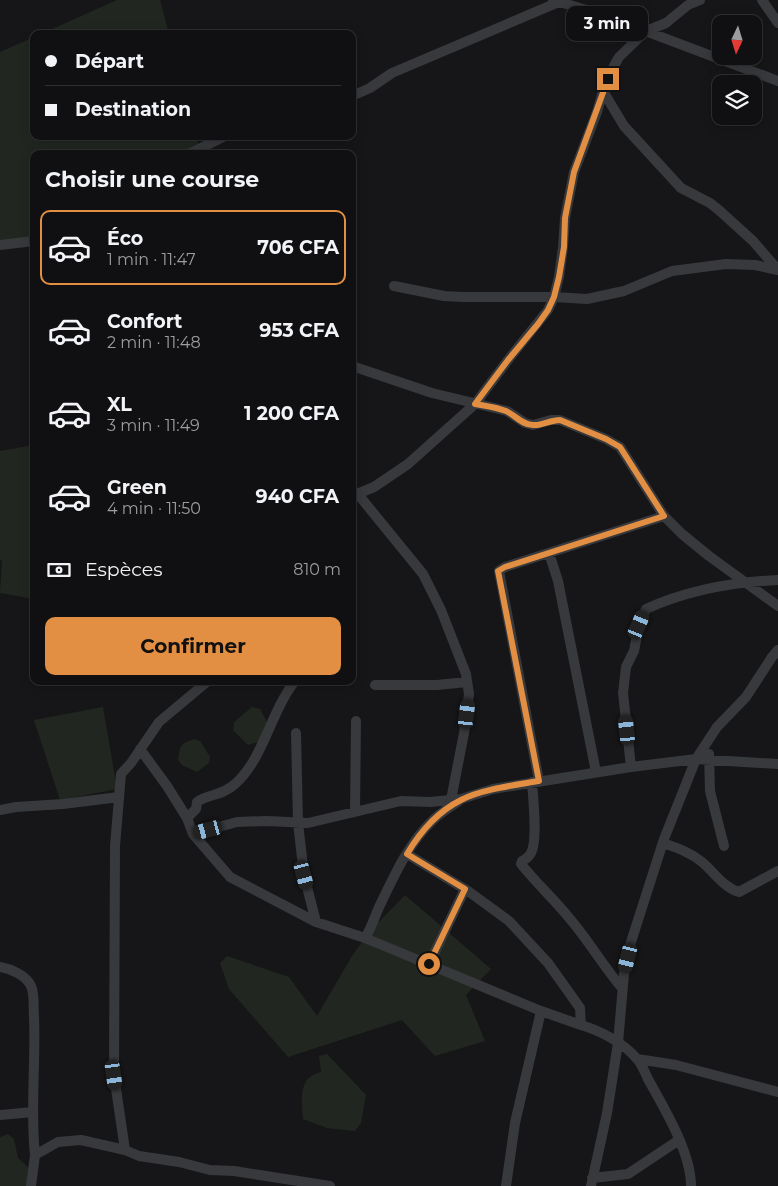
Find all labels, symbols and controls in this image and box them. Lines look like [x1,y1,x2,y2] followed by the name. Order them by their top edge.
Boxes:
[567,7,649,42] callout: 3 min
[584,14,630,33] text: 3 min
[712,15,762,65] north arrow
[712,15,762,125] map controls
[75,50,144,73] text: Départ
[597,68,619,90] route end
[712,75,762,125] button: layers
[75,98,191,121] text: Destination
[45,166,259,193] text: Choisir une course
[47,225,92,270] icon: car
[107,227,143,250] text: Éco
[257,236,339,259] text: 706 CFA
[107,250,196,269] text: 1 min · 11:47
[47,308,92,353] icon: car
[107,310,182,333] text: Confort
[259,319,339,342] text: 953 CFA
[107,333,201,352] text: 2 min · 11:48
[47,391,92,436] icon: car
[107,393,132,416] text: XL
[244,402,339,425] text: 1 200 CFA
[107,416,200,435] text: 3 min · 11:49
[47,474,92,519] icon: car
[107,476,167,499] text: Green
[256,485,339,508] text: 940 CFA
[107,499,201,518] text: 4 min · 11:50
[45,556,73,584] icon: cash
[85,558,162,581] text: Espèces
[293,560,341,579] text: 810 m
[626,608,651,642] car
[45,617,341,675] button: Confirmer
[457,698,476,730] car
[617,714,636,746] car
[191,819,224,841] car
[292,859,315,891] car
[617,942,638,974] car
[418,953,440,975] route start
[104,1059,123,1091] car

